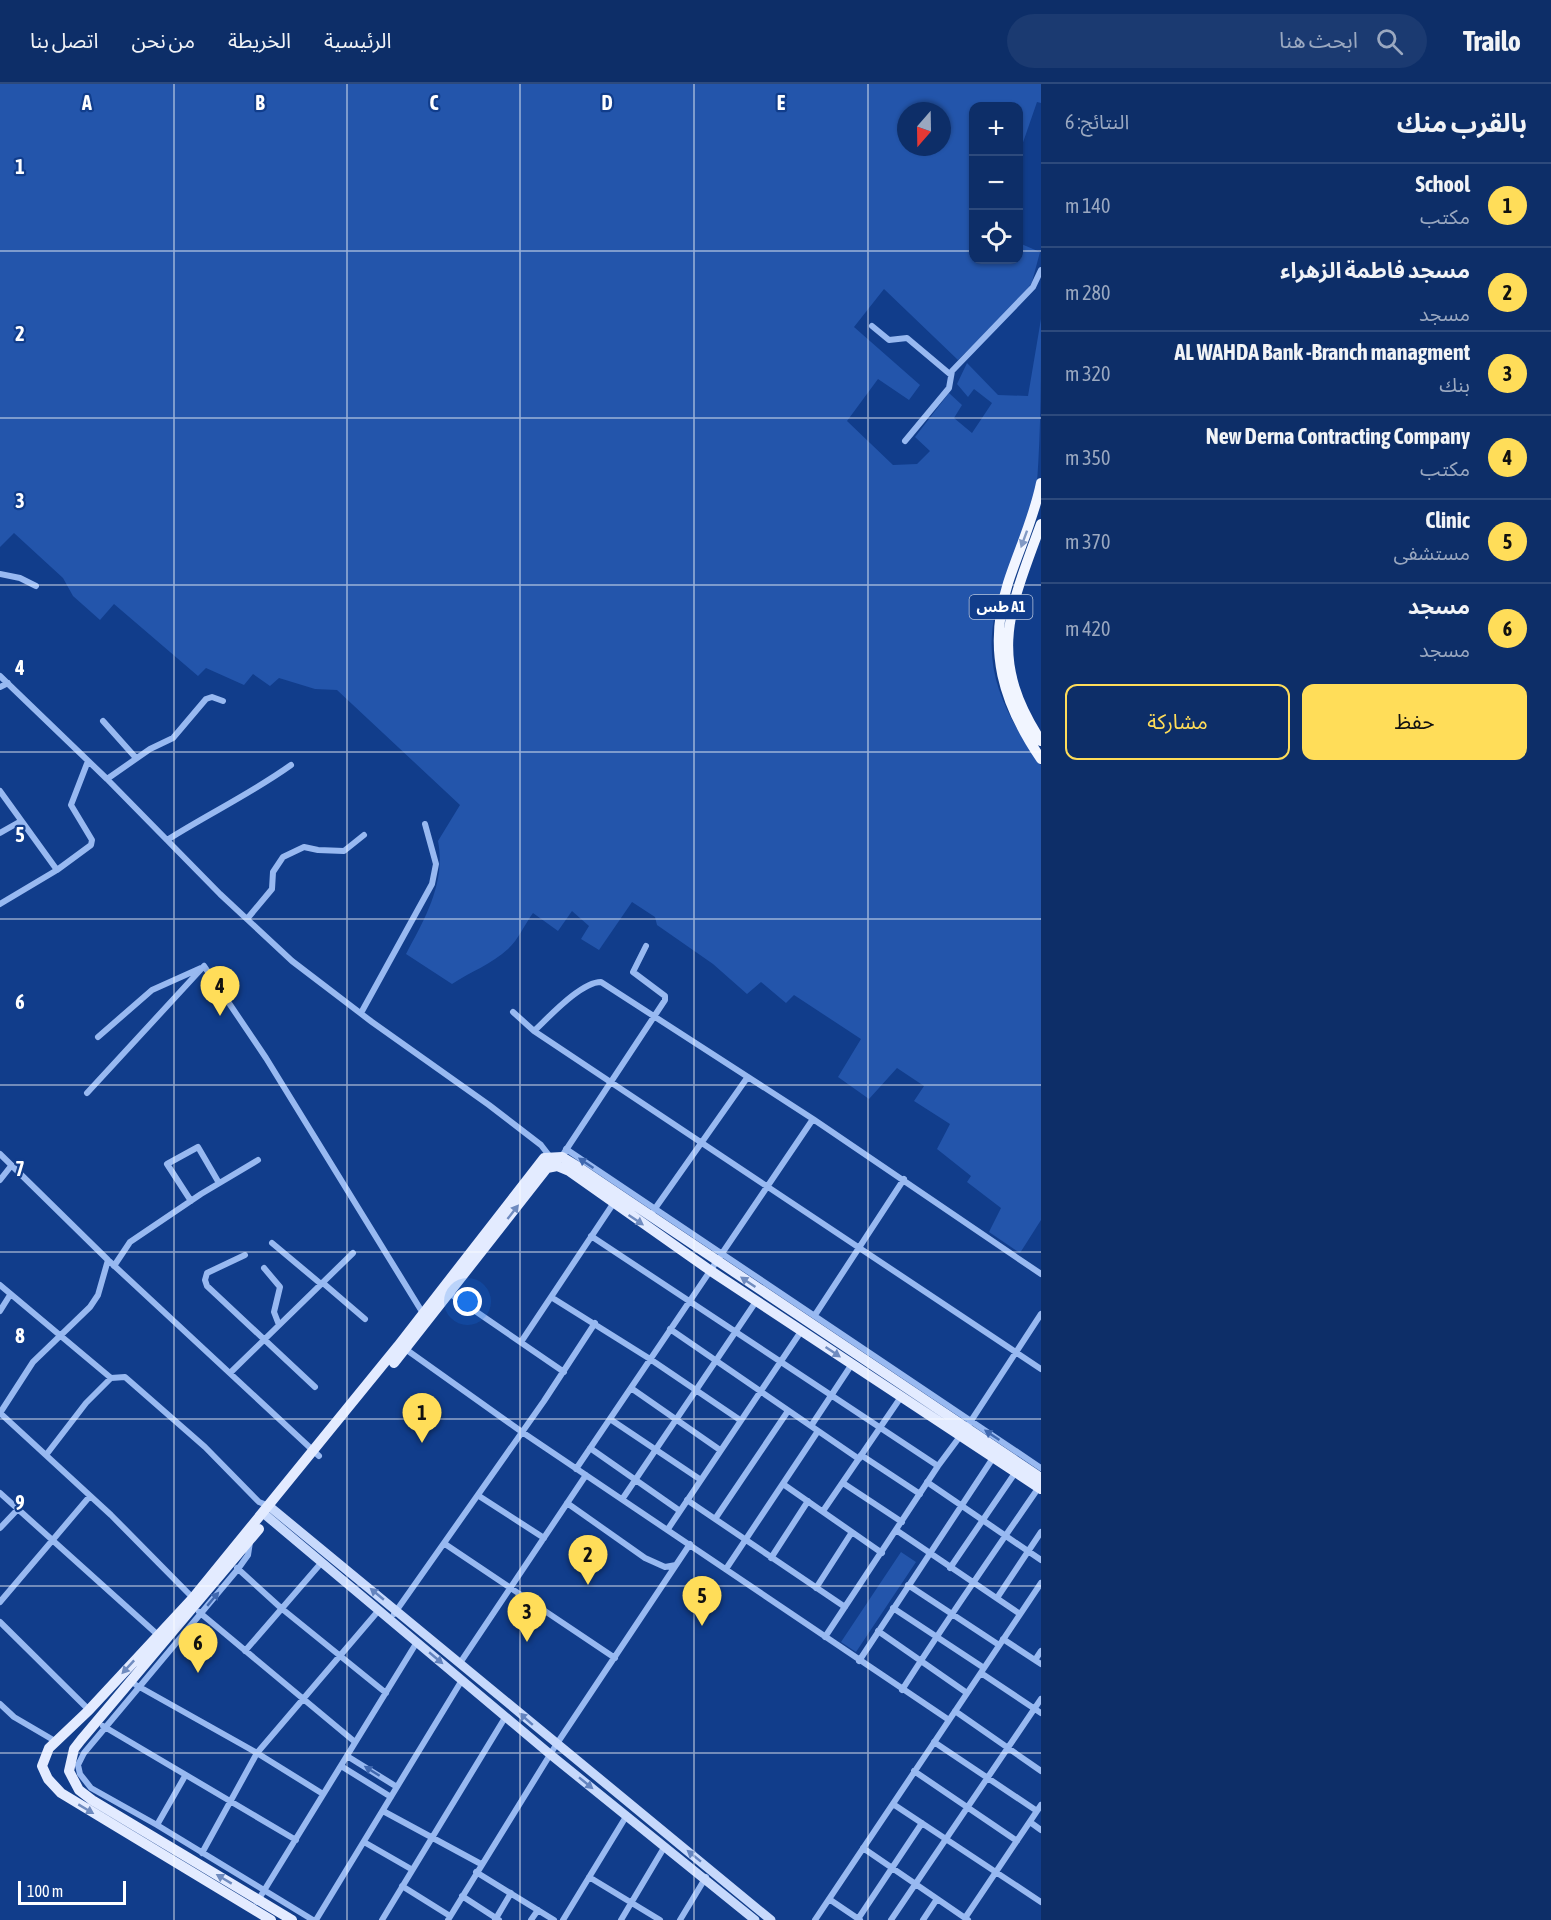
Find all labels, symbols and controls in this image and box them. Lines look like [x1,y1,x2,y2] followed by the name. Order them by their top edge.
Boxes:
[1007,14,1427,68] search box
[1373,25,1406,58] icon: search
[1463,25,1521,57] text: Trailo
[1279,27,1358,53] text: ابحث هنا
[30,28,98,52] text: اتصل بنا
[131,28,195,52] text: من نحن
[228,28,291,52] text: الخريطة
[324,28,391,52] text: الرئيسية
[81,91,92,114] text: A
[255,91,265,114] text: B
[430,91,439,114] text: C
[601,91,613,114] text: D
[777,91,786,114] text: E
[897,102,951,156] north arrow
[969,102,1023,264] map controls
[969,102,1023,156] button: +
[1397,108,1527,138] text: بالقرب منك
[1065,110,1129,133] text: النتائج: 6
[15,155,25,178] text: 1
[969,156,1023,210] button: −
[1415,171,1470,197] text: School
[1065,194,1110,217] text: 140 m
[1503,194,1512,217] text: 1
[1420,205,1470,228] text: مكتب
[969,210,1023,264] button: locate
[1280,257,1470,283] text: مسجد فاطمة الزهراء
[1065,281,1110,304] text: 280 m
[1503,281,1512,304] text: 2
[1419,302,1470,325] text: مسجد
[15,322,25,345] text: 2
[1175,339,1470,365] text: AL WAHDA Bank -Branch managment
[1065,362,1110,385] text: 320 m
[1503,362,1512,385] text: 3
[1439,373,1470,396] text: بنك
[1206,423,1470,449] text: New Derna Contracting Company
[1065,446,1110,469] text: 350 m
[1503,446,1512,469] text: 4
[1420,457,1470,480] text: مكتب
[15,489,25,512] text: 3
[1425,507,1470,533] text: Clinic
[1019,530,1028,548] one-way arrow
[1065,530,1110,553] text: 370 m
[1503,530,1512,553] text: 5
[1393,541,1470,564] text: مستشفى
[1408,593,1470,619] text: مسجد
[970,595,1032,619] road number: طس A1
[1065,617,1110,640] text: 420 m
[1503,617,1512,640] text: 6
[1419,638,1470,661] text: مسجد
[14,656,25,679] text: 4
[1065,684,1290,760] button: مشاركة
[1302,684,1527,760] button: حفظ
[15,823,25,846] text: 5
[200,966,240,1016] pin: 4
[15,990,25,1013] text: 6
[15,1157,25,1180] text: 7
[579,1157,595,1169] one-way arrow
[507,1204,519,1219] one-way arrow
[628,1214,644,1226] one-way arrow
[740,1277,756,1288] one-way arrow
[453,1287,482,1316] your location
[15,1324,25,1347] text: 8
[825,1346,842,1357] one-way arrow
[402,1394,442,1443] pin: 1
[985,1429,1001,1441] one-way arrow
[15,1491,25,1514] text: 9
[568,1536,608,1585] pin: 2
[682,1576,722,1626] pin: 5
[369,1587,385,1600] one-way arrow
[206,1592,219,1607] one-way arrow
[508,1592,546,1642] pin: 3
[178,1624,218,1673] pin: 6
[428,1652,444,1665] one-way arrow
[121,1660,135,1675] one-way arrow
[519,1713,534,1726] one-way arrow
[364,1766,380,1777] one-way arrow
[579,1776,594,1789] one-way arrow
[78,1803,94,1814] one-way arrow
[686,1850,701,1862] one-way arrow
[215,1874,232,1884] one-way arrow
[18,1878,126,1906] scale bar
[27,1882,63,1900] text: 100 m

